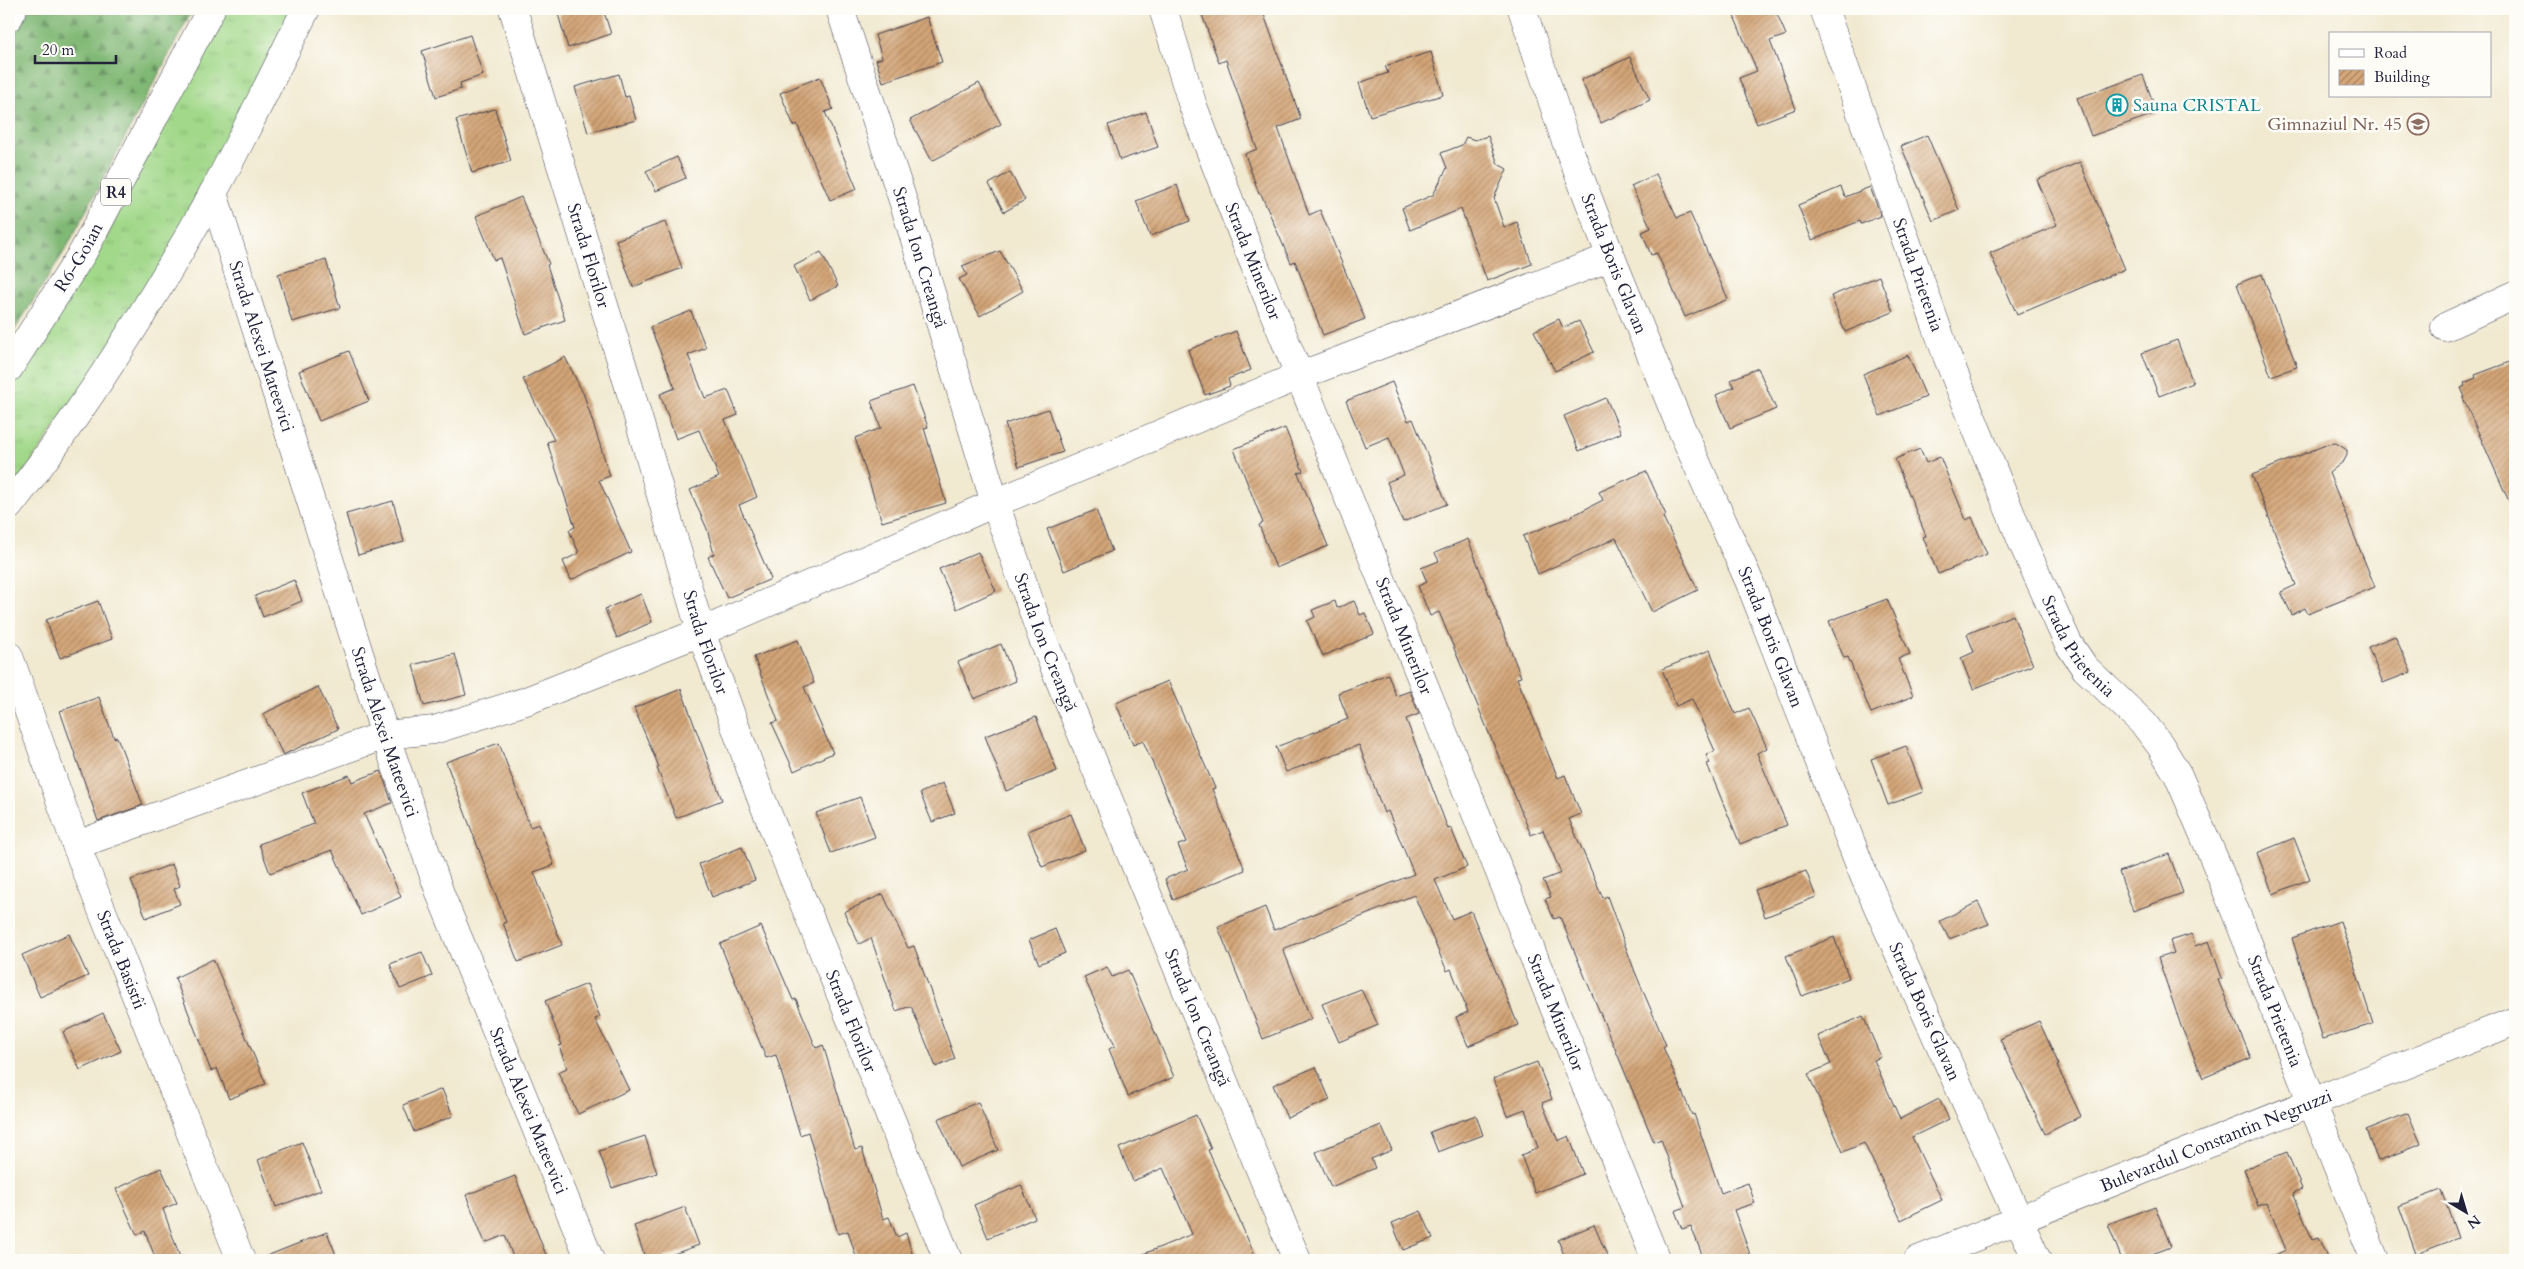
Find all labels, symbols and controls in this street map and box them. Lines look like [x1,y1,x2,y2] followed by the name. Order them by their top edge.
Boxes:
[35,32,116,64] scale bar
[2329,32,2492,98] legend
[42,40,74,60] text: 20 m
[2374,43,2407,63] text: Road
[2374,67,2430,87] text: Building
[2105,93,2129,117] building icon: Sauna CRISTAL
[2133,93,2261,118] place label: Sauna CRISTAL
[2267,112,2402,137] place label: Gimnaziul Nr. 45
[2406,112,2430,136] school or university icon: Gimnaziul Nr. 45
[101,178,131,206] road number: R4
[886,184,953,332] street label: Strada Ion Creangă
[1574,190,1653,339] street label: Strada Boris Glavan
[1218,199,1288,324] street label: Strada Minerilor
[560,200,616,312] street label: Strada Florilor
[1886,215,1949,335] street label: Strada Prietenia
[49,218,110,297] street label: R6-Goian
[222,258,300,435] street label: Strada Alexei Mateevici
[1731,563,1810,712] street label: Strada Boris Glavan
[1008,570,1083,716] street label: Strada Ion Creangă
[1369,574,1439,699] street label: Strada Minerilor
[676,587,735,698] street label: Strada Florilor
[2035,592,2121,703] street label: Strada Prietenia
[345,644,425,821] street label: Strada Alexei Mateevici
[90,907,152,1013] street label: Strada Basistîi
[1882,938,1967,1086] street label: Strada Boris Glavan
[1158,945,1237,1091] street label: Strada Ion Creangă
[1521,950,1591,1075] street label: Strada Minerilor
[2241,952,2309,1071] street label: Strada Prietenia
[819,966,883,1077] street label: Strada Florilor
[483,1024,574,1198] street label: Strada Alexei Mateevici
[2096,1083,2336,1199] street label: Bulevardul Constantin Negruzzi
[2442,1186,2492,1236] north arrow
[2463,1211,2484,1233] text: N

